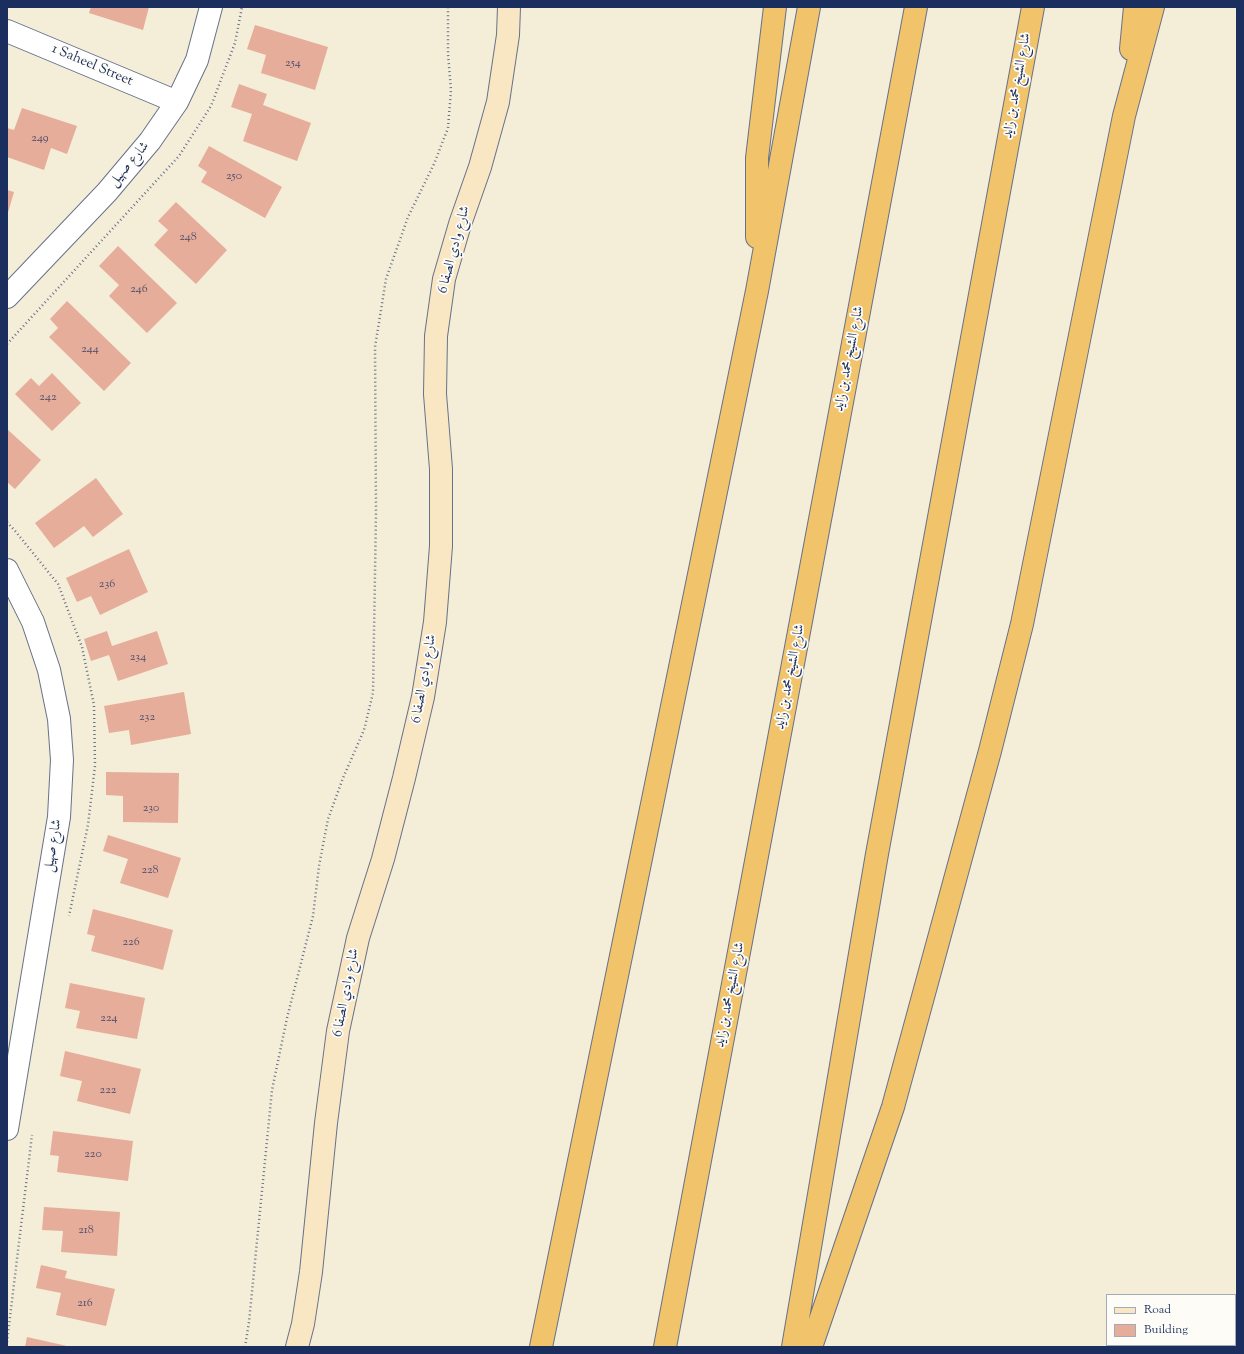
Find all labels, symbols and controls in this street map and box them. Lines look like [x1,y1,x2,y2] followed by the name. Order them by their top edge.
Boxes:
[1000,32,1036,140] street label: شارع الشيخ محمد بن زايد
[49,41,135,91] street label: 1 Saheel Street
[285,57,301,71] house number: 254
[31,132,49,146] house number: 249
[106,139,154,191] street label: شارع صهيل
[226,170,242,184] house number: 250
[435,204,475,296] street label: شارع وادي الصفا 6
[179,231,197,245] house number: 248
[130,283,148,297] house number: 246
[832,305,868,413] street label: شارع الشيخ محمد بن زايد
[81,343,99,357] house number: 244
[39,391,57,405] house number: 242
[99,578,115,592] house number: 236
[773,623,809,731] street label: شارع الشيخ محمد بن زايد
[409,633,441,725] street label: شارع وادي الصفا 6
[130,651,146,665] house number: 234
[139,711,155,725] house number: 232
[143,802,159,816] house number: 230
[42,818,66,874] street label: شارع صهيل
[141,864,159,878] house number: 228
[122,936,140,950] house number: 226
[713,941,749,1049] street label: شارع الشيخ محمد بن زايد
[330,947,364,1039] street label: شارع وادي الصفا 6
[100,1012,118,1026] house number: 224
[100,1084,116,1098] house number: 222
[84,1148,102,1162] house number: 220
[78,1224,94,1238] house number: 218
[1106,1294,1236,1346] legend
[77,1297,93,1311] house number: 216
[1144,1301,1171,1319] text: Road
[1144,1321,1188,1339] text: Building

